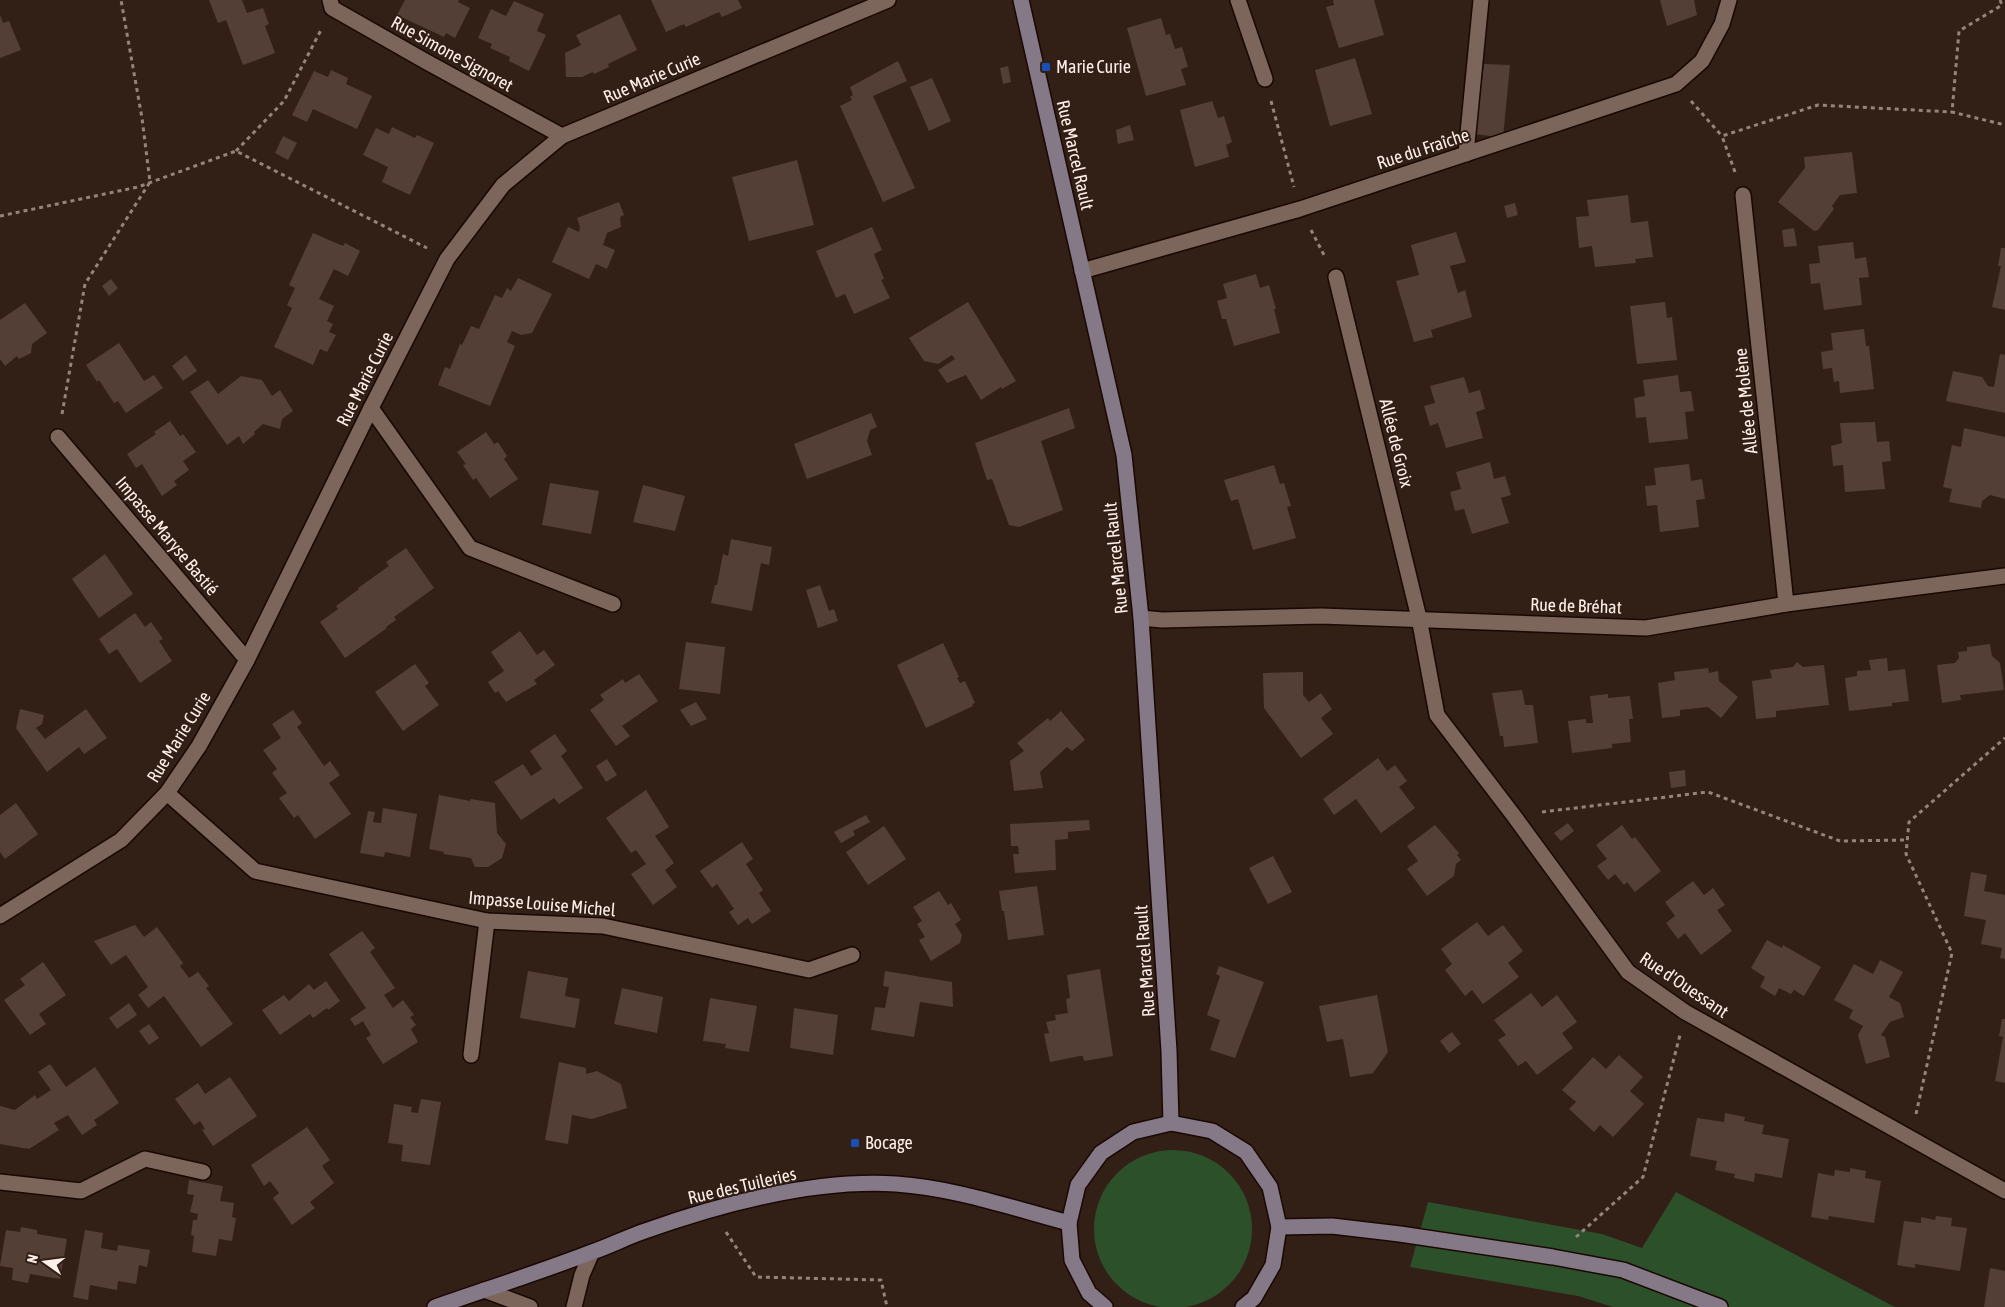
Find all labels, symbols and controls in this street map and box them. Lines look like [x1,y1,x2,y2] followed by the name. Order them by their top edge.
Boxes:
[388,11,517,96] street label: Rue Simone Signoret
[600,48,703,107] street label: Rue Marie Curie
[1056,56,1131,77] place label: Marie Curie
[1040,61,1052,73] marker: Marie Curie
[1053,98,1098,212] street label: Rue Marcel Rault
[1374,124,1472,173] street label: Rue du Fraîche
[332,328,397,430] street label: Rue Marie Curie
[1730,347,1761,455] street label: Allée de Molène
[1375,396,1418,489] street label: Allée de Groix
[112,472,223,599] street label: Impasse Maryse Bastié
[1099,501,1132,615] street label: Rue Marcel Rault
[1530,593,1622,618] street label: Rue de Bréhat
[142,687,215,786] street label: Rue Marie Curie
[468,887,617,920] street label: Impasse Louise Michel
[1130,904,1159,1018] street label: Rue Marcel Rault
[1636,947,1733,1022] street label: Rue d'Ouessant
[865,1132,913,1153] place label: Bocage
[849,1137,861,1149] marker: Bocage
[686,1163,798,1208] street label: Rue des Tuileries
[20,1237,70,1287] north arrow
[24,1253,41,1265] text: N

